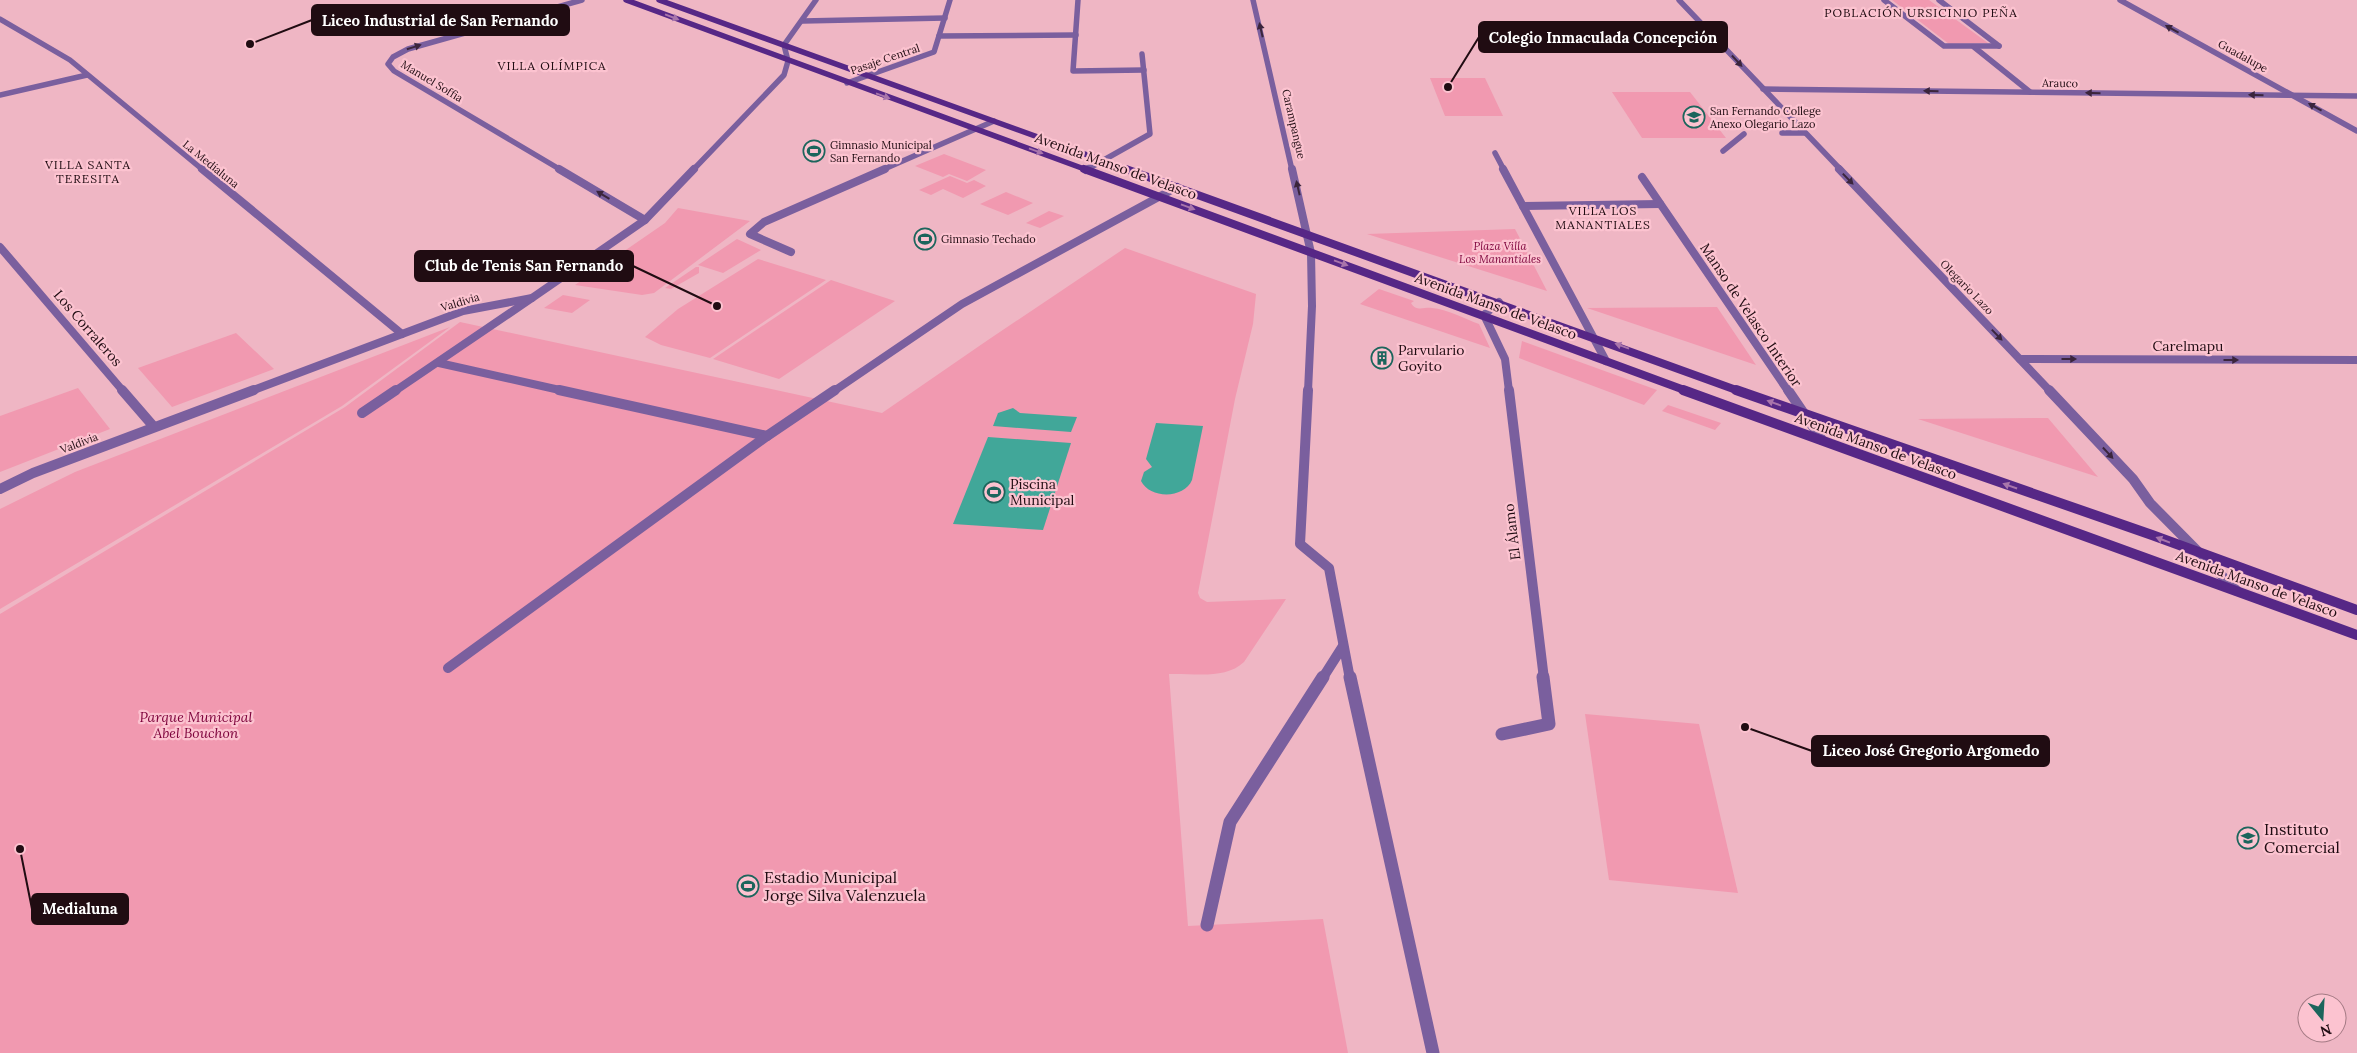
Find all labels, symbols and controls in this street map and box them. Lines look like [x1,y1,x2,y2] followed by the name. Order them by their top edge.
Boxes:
[312,5,569,35] callout: Liceo Industrial de San Fernando
[1824,5,2018,20] district label: POBLACIÓN URSICINIO PEÑA
[322,11,559,30] text: Liceo Industrial de San Fernando
[665,13,680,21] one-way arrow
[1479,22,1727,52] callout: Colegio Inmaculada Concepción
[1257,23,1265,38] one-way arrow
[2165,25,2179,33] one-way arrow
[1489,28,1718,47] text: Colegio Inmaculada Concepción
[2216,37,2270,75] street label: Guadalupe
[848,41,922,77] street label: Pasaje Central
[407,43,422,51] one-way arrow
[1731,55,1743,67] one-way arrow
[398,57,466,105] street label: Manuel Soffia
[497,58,606,73] district label: VILLA OLÍMPICA
[2041,76,2078,90] street label: Arauco
[1923,87,1939,95] one-way arrow
[1279,88,1309,160] street label: Carampangue
[2085,89,2101,97] one-way arrow
[2248,91,2264,99] one-way arrow
[876,92,891,100] one-way arrow
[2307,103,2322,111] one-way arrow
[1709,104,1821,131] place label: San Fernando College Anexo Olegario Lazo
[1682,105,1706,129] school or university icon: San Fernando College Anexo Olegario Lazo
[1032,128,1199,204] street label: Avenida Manso de Velasco
[180,137,242,191] street label: La Medialuna
[830,138,932,165] place label: Gimnasio Municipal San Fernando
[802,139,826,163] sports icon: Gimnasio Municipal San Fernando
[1029,148,1043,156] one-way arrow
[44,157,131,186] district label: VILLA SANTA TERESITA
[1842,173,1854,185] one-way arrow
[1294,181,1302,196] one-way arrow
[597,190,610,199] one-way arrow
[1555,203,1651,232] district label: VILLA LOS MANANTIALES
[1181,204,1196,211] one-way arrow
[913,227,937,251] sports icon: Gimnasio Techado
[941,232,1036,246] place label: Gimnasio Techado
[1459,239,1541,266] park label: Plaza Villa Los Manantiales
[1696,240,1806,390] street label: Manso de Velasco Interior
[415,251,633,281] callout: Club de Tenis San Fernando
[425,256,624,275] text: Club de Tenis San Fernando
[1937,257,1997,317] street label: Olegario Lazo
[1334,259,1349,267] one-way arrow
[1412,268,1579,344] street label: Avenida Manso de Velasco
[50,286,126,370] street label: Los Corraleros
[438,289,481,315] street label: Valdivia
[1991,328,2003,340] one-way arrow
[2153,337,2223,355] street label: Carelmapu
[1398,341,1464,375] place label: Parvulario Goyito
[1614,342,1629,349] one-way arrow
[1370,346,1394,370] building icon: Parvulario Goyito
[2061,355,2077,363] one-way arrow
[2223,356,2239,364] one-way arrow
[1766,399,1781,407] one-way arrow
[1792,408,1959,484] street label: Avenida Manso de Velasco
[57,429,100,457] street label: Valdivia
[2102,446,2114,458] one-way arrow
[1010,475,1075,509] place label: Piscina Municipal
[982,480,1006,504] sports icon: Piscina Municipal
[2002,481,2017,489] one-way arrow
[1500,503,1524,561] street label: El Álamo
[2156,535,2170,543] one-way arrow
[2173,546,2340,622] street label: Avenida Manso de Velasco
[139,708,253,742] park label: Parque Municipal Abel Bouchon
[1812,736,2049,766] callout: Liceo José Gregorio Argomedo
[1822,741,2040,760] text: Liceo José Gregorio Argomedo
[2264,819,2340,857] place label: Instituto Comercial
[2236,826,2260,850] school or university icon: Instituto Comercial
[763,867,926,905] place label: Estadio Municipal Jorge Silva Valenzuela
[736,874,760,898] sports icon: Estadio Municipal Jorge Silva Valenzuela
[32,894,128,924] callout: Medialuna
[42,899,118,918] text: Medialuna
[2297,993,2347,1043] north arrow
[2318,1020,2334,1041] text: N

